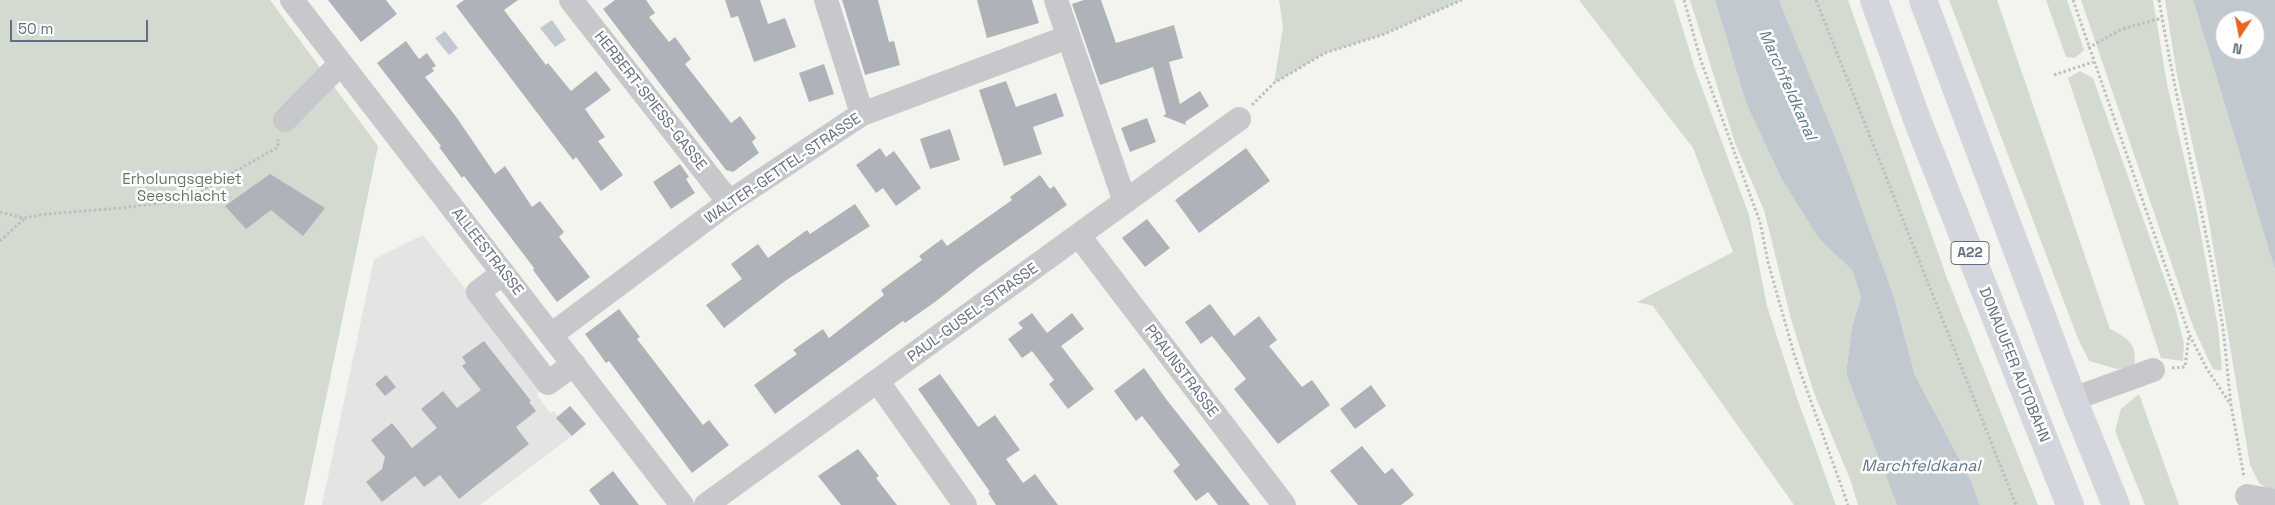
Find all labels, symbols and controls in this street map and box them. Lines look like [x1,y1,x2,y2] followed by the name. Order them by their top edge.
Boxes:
[12,10,150,42] scale bar
[2215,10,2265,60] north arrow
[18,19,53,38] text: 50 m
[1754,27,1820,143] water label: Marchfeldkanal
[590,28,710,174] street label: HERBERT-SPIESS-GASSE
[2231,39,2244,58] text: N
[701,110,865,228] street label: WALTER-GETTEL-STRASSE
[122,171,242,206] park label: Erholungsgebiet Seeschlacht
[447,205,527,299] street label: ALLEESTRASSE
[1951,242,1989,264] road number: A22
[904,260,1042,366] street label: PAUL-GUSEL-STRASSE
[1975,285,2053,445] street label: DONAUUFER AUTOBAHN
[1140,321,1222,421] street label: PRAUNSTRASSE
[1862,457,1980,477] water label: Marchfeldkanal

